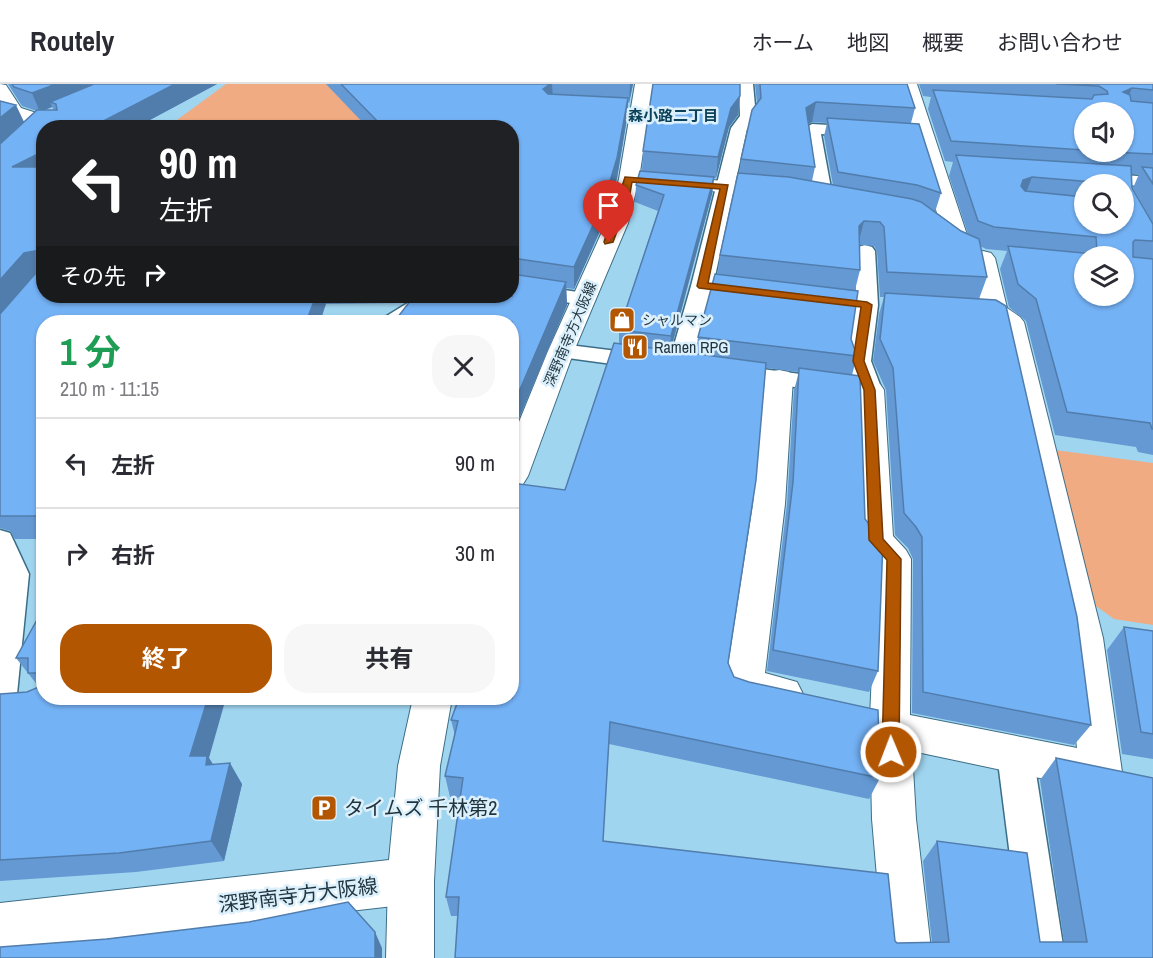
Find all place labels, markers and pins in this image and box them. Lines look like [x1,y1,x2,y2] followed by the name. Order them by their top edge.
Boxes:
[583,180,634,242] pin
[607,305,637,335] shop icon: シャルマン
[642,311,712,329] place label: シャルマン
[620,332,650,362] restaurant icon: Ramen RPG
[654,336,728,358] place label: Ramen RPG
[309,793,339,823] parking icon: タイムズ 千林第2
[344,794,497,821] place label: タイムズ 千林第2

